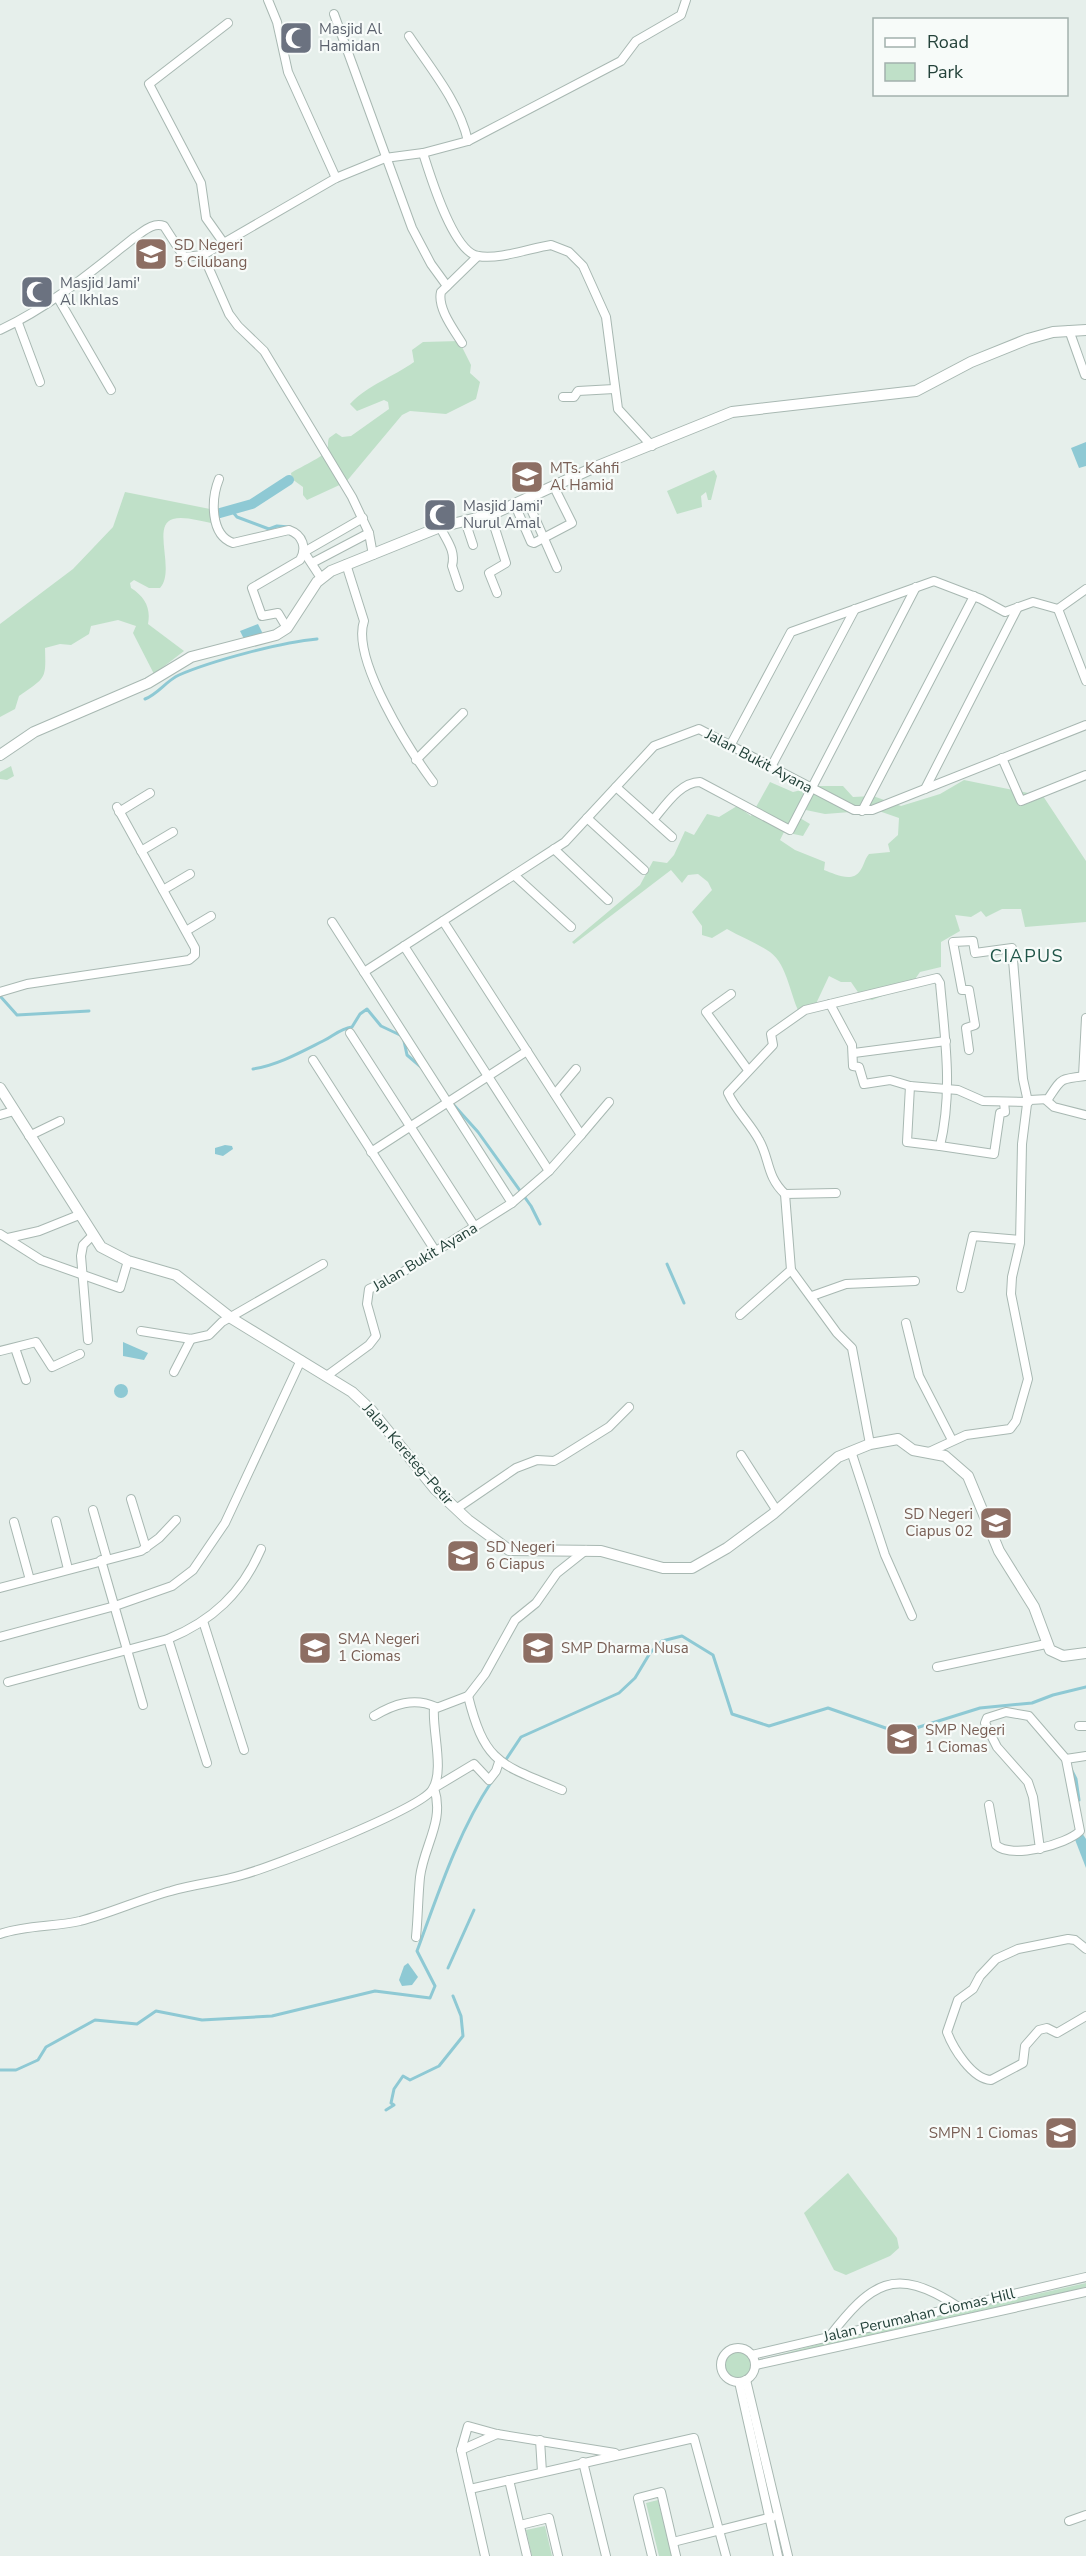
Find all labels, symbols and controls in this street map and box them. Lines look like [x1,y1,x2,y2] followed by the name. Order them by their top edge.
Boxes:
[873,18,1068,96] legend
[319,19,383,56] place label: Masjid Al Hamidan
[278,20,314,56] mosque icon: Masjid Al Hamidan
[927,30,969,54] text: Road
[927,60,964,84] text: Park
[174,235,247,272] place label: SD Negeri 5 Cilubang
[133,236,169,272] school or university icon: SD Negeri 5 Cilubang
[60,273,140,310] place label: Masjid Jami' Al Ikhlas
[19,274,55,310] mosque icon: Masjid Jami' Al Ikhlas
[550,458,619,495] place label: MTs. Kahfi Al Hamid
[509,459,545,495] school or university icon: MTs. Kahfi Al Hamid
[463,496,543,533] place label: Masjid Jami' Nurul Amal
[422,497,458,533] mosque icon: Masjid Jami' Nurul Amal
[701,724,816,798] street label: Jalan Bukit Ayana
[990,944,1064,968] district label: CIAPUS
[368,1218,481,1297] street label: Jalan Bukit Ayana
[358,1398,458,1510] street label: Jalan Kereteg–Petir
[904,1504,973,1541] place label: SD Negeri Ciapus 02
[978,1505,1014,1541] school or university icon: SD Negeri Ciapus 02
[486,1537,555,1574] place label: SD Negeri 6 Ciapus
[445,1538,481,1574] school or university icon: SD Negeri 6 Ciapus
[338,1629,420,1666] place label: SMA Negeri 1 Ciomas
[297,1630,333,1666] school or university icon: SMA Negeri 1 Ciomas
[520,1630,556,1666] school or university icon: SMP Dharma Nusa
[561,1638,689,1658] place label: SMP Dharma Nusa
[925,1720,1005,1757] place label: SMP Negeri 1 Ciomas
[884,1721,920,1757] school or university icon: SMP Negeri 1 Ciomas
[1043,2115,1079,2151] school or university icon: SMPN 1 Ciomas
[929,2123,1038,2143] place label: SMPN 1 Ciomas
[820,2283,1017,2347] street label: Jalan Perumahan Ciomas Hill

